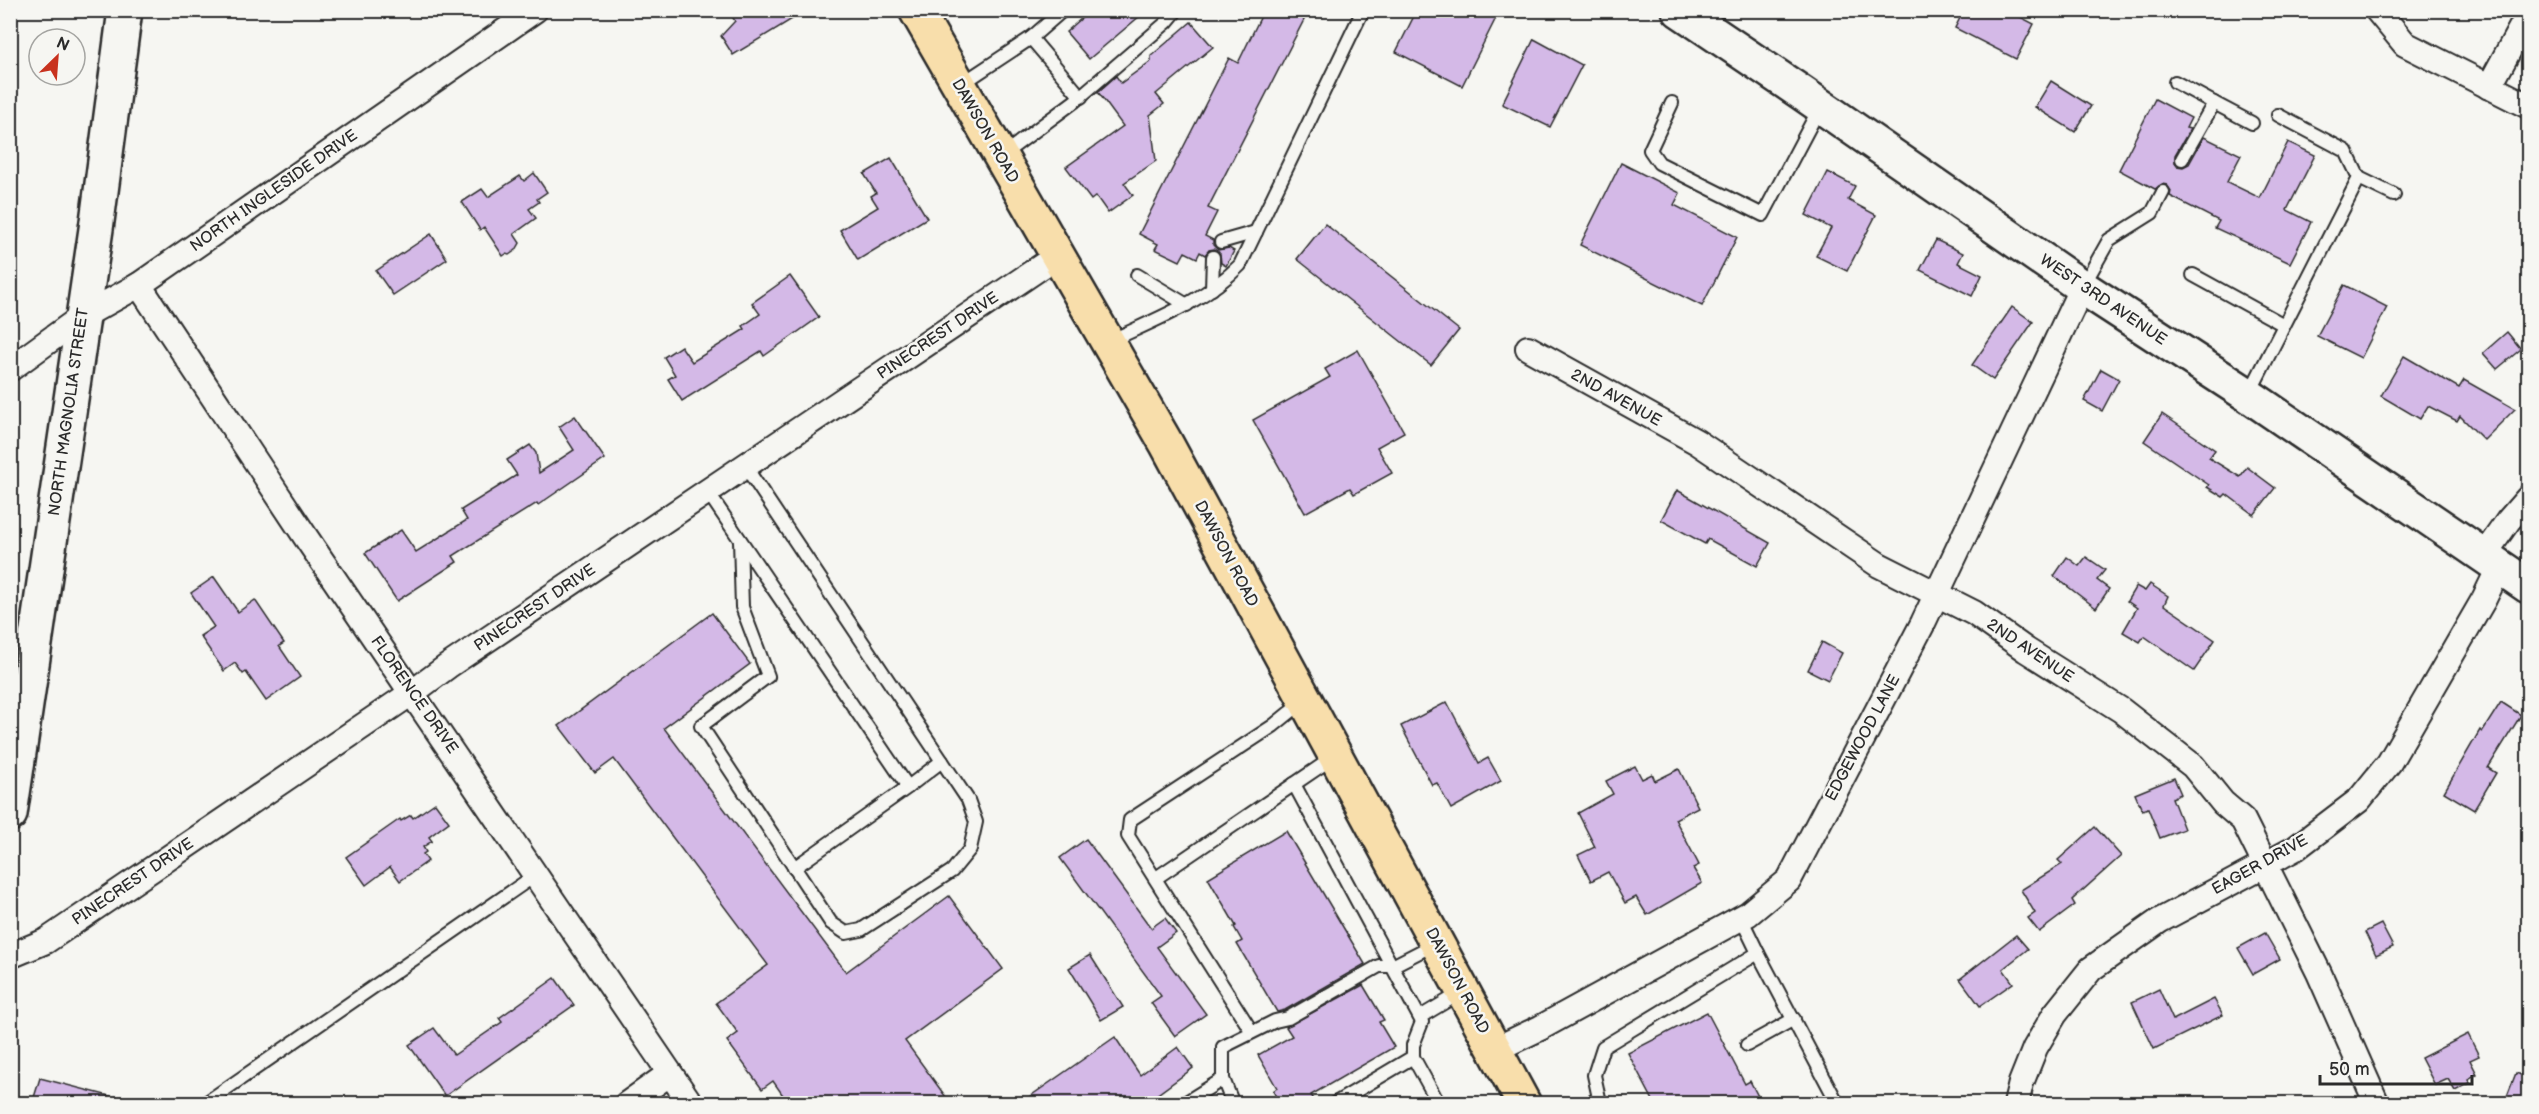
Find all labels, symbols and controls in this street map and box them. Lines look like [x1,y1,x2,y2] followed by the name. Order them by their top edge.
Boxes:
[27,27,87,87] north arrow
[53,34,72,56] text: N
[947,75,1023,187] street label: DAWSON ROAD
[187,126,361,256] street label: NORTH INGLESIDE DRIVE
[2036,251,2170,349] street label: WEST 3RD AVENUE
[874,288,1002,384] street label: PINECREST DRIVE
[45,307,93,517] street label: NORTH MAGNOLIA STREET
[1567,365,1665,431] street label: 2ND AVENUE
[1190,498,1262,610] street label: DAWSON ROAD
[471,560,599,656] street label: PINECREST DRIVE
[1983,615,2077,687] street label: 2ND AVENUE
[366,633,462,757] street label: FLORENCE DRIVE
[1822,672,1904,804] street label: EDGEWOOD LANE
[2209,831,2311,899] street label: EAGER DRIVE
[69,834,197,930] street label: PINECREST DRIVE
[1421,925,1493,1037] street label: DAWSON ROAD
[2320,1048,2472,1086] scale bar
[2329,1059,2370,1080] text: 50 m

